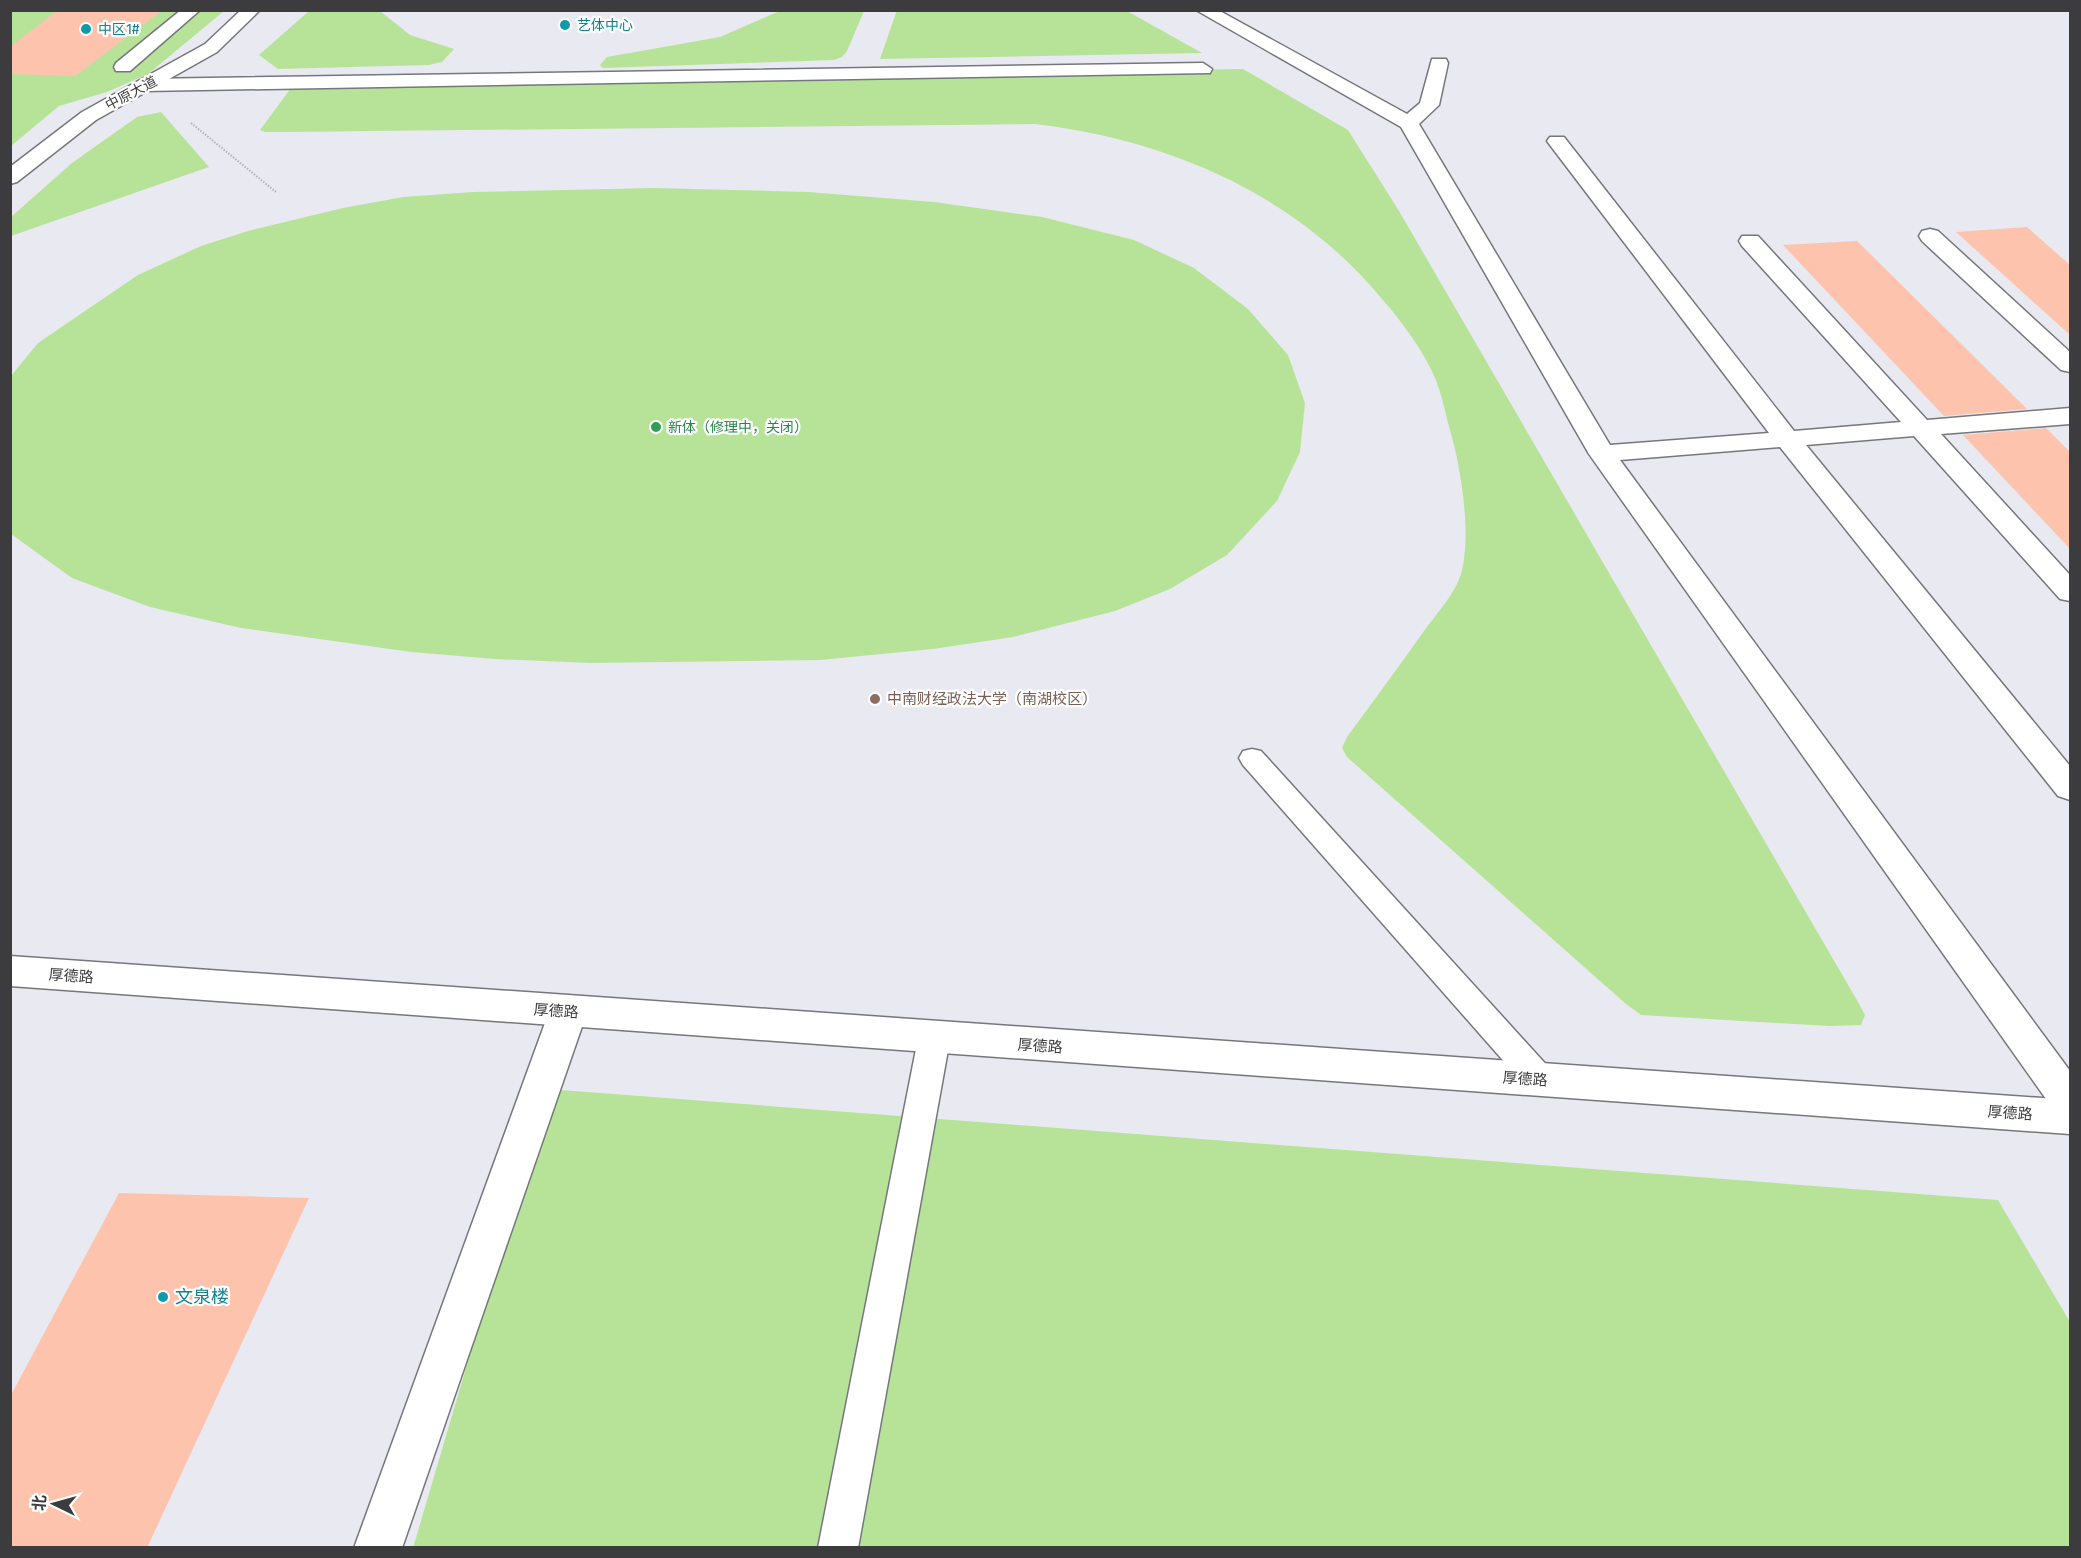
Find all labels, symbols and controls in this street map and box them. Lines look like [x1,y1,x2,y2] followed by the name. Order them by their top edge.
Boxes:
[577,17,633,34] place label: 艺体中心
[558,18,572,32] marker: 艺体中心
[98,21,140,38] place label: 中区1#
[79,22,93,36] marker: 中区1#
[103,73,160,114] street label: 中原大道
[668,419,808,436] place label: 新体（修理中，关闭）
[649,420,663,434] marker: 新体（修理中，关闭）
[887,690,1097,708] place label: 中南财经政法大学（南湖校区）
[868,692,882,706] marker: 中南财经政法大学（南湖校区）
[48,965,94,987] street label: 厚德路
[533,1000,579,1022] street label: 厚德路
[1017,1035,1063,1057] street label: 厚德路
[1502,1068,1548,1090] street label: 厚德路
[1987,1102,2033,1124] street label: 厚德路
[175,1286,229,1308] place label: 文泉楼
[156,1290,170,1304] marker: 文泉楼
[24,1474,84,1534] north arrow
[29,1494,50,1512] text: 北

